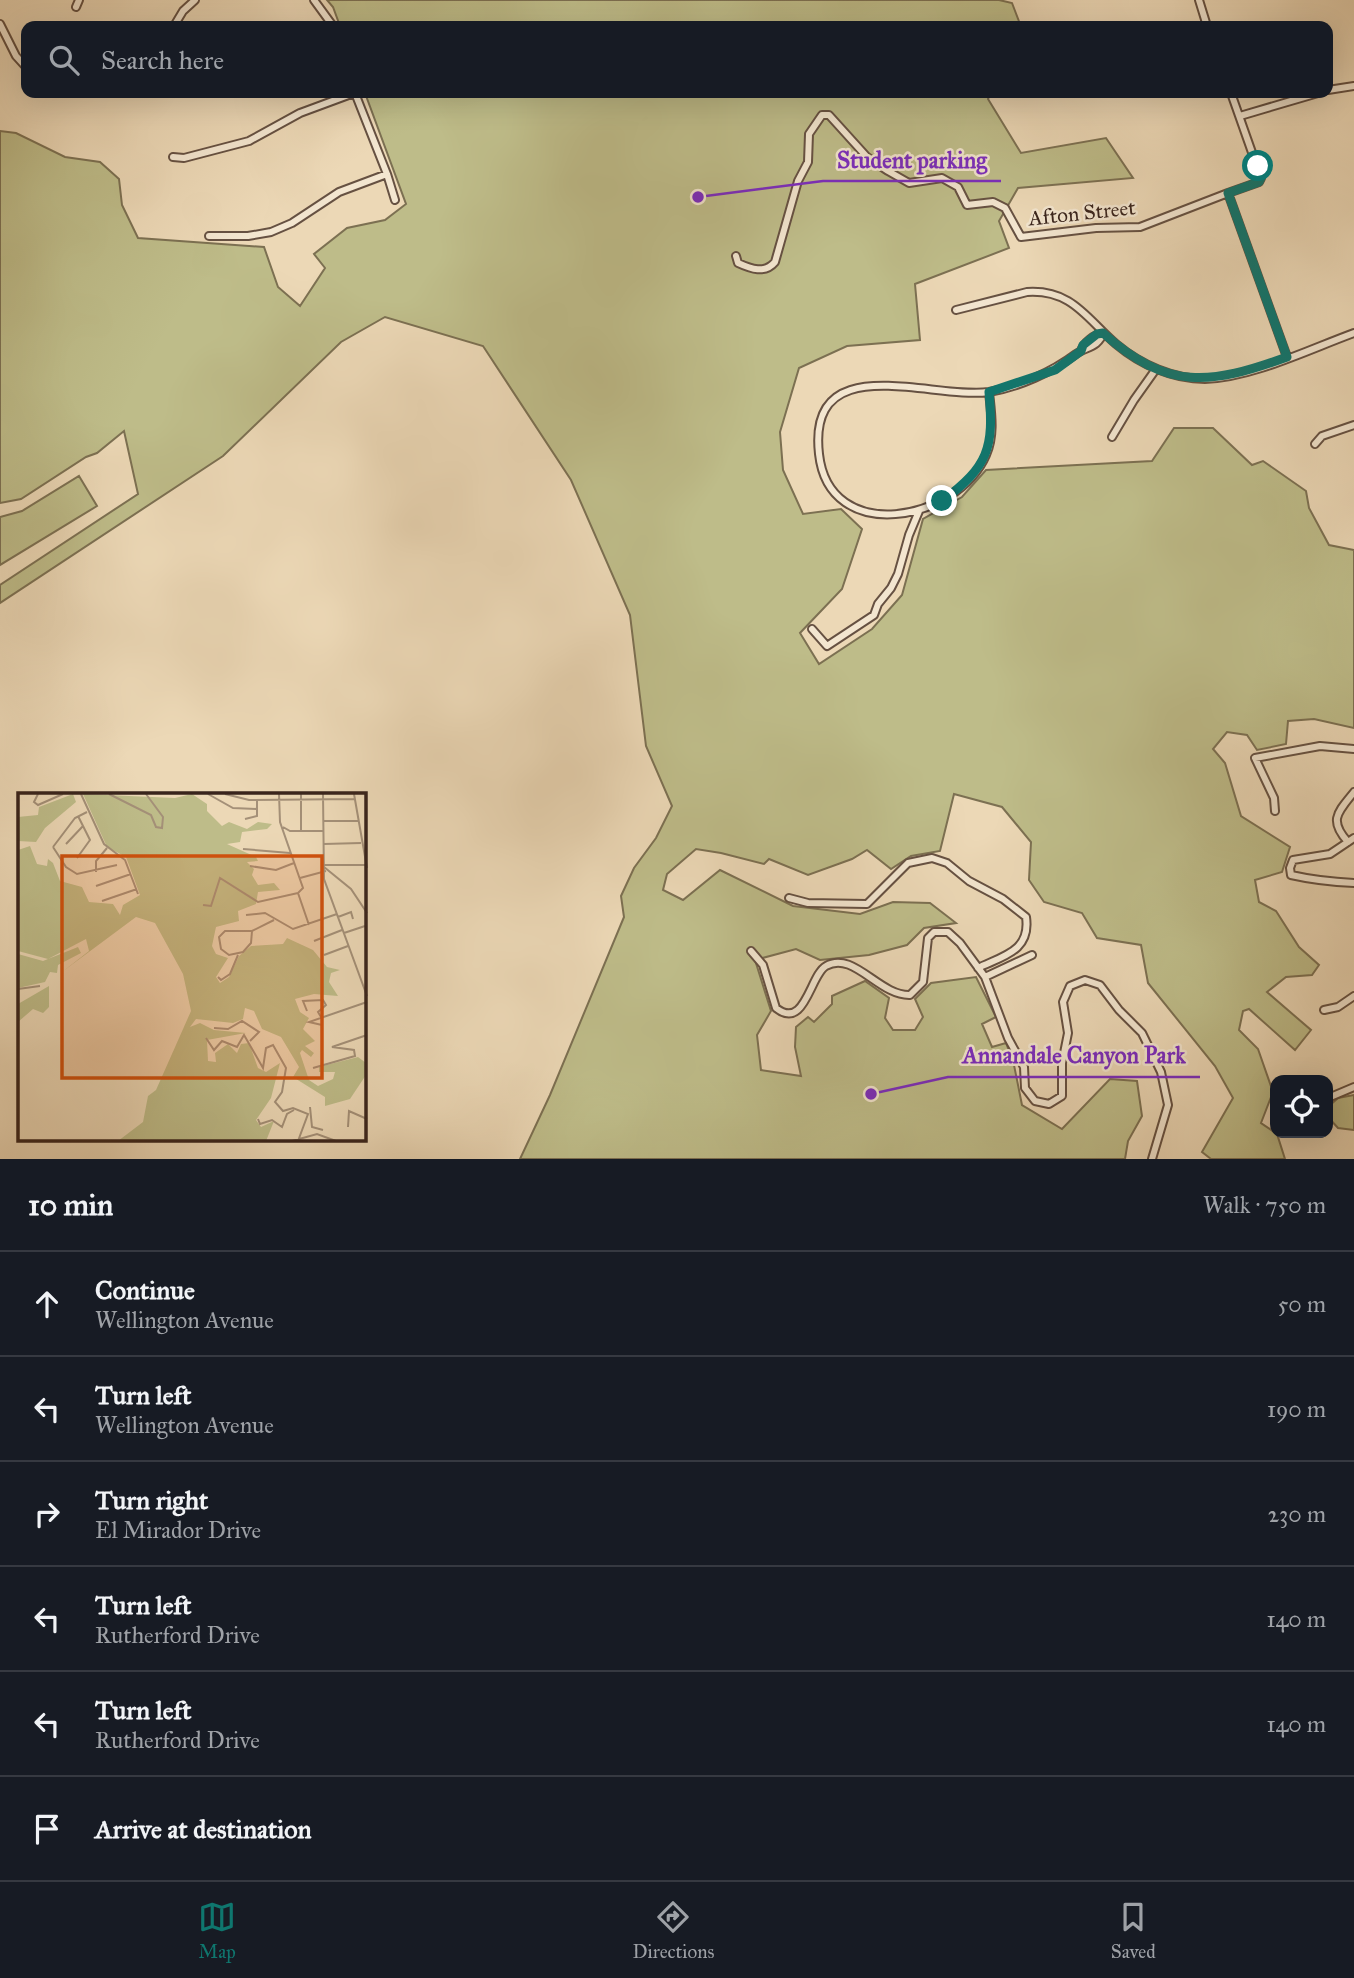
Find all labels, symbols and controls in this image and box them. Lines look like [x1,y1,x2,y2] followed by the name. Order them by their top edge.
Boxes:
[21,21,1333,98] search box
[45,41,83,79] icon: search
[101,44,224,76] text: Search here
[823,137,1001,181] callout: Student parking
[837,146,988,175] text: Student parking
[1242,150,1273,181] route start
[1026,194,1137,232] street label: Afton Street
[926,485,957,516] route end
[18,793,366,1142] inset map
[948,1033,1200,1077] callout: Annandale Canyon Park
[960,1041,1187,1070] text: Annandale Canyon Park
[1270,1075,1333,1138] map controls
[1270,1075,1333,1138] button: locate
[28,1187,113,1223] text: 10 min
[1203,1191,1326,1219] text: Walk · 750 m
[95,1274,195,1306] text: Continue
[28,1285,66,1323] icon: ahead
[1278,1290,1326,1318] text: 50 m
[95,1306,274,1334] text: Wellington Avenue
[95,1379,191,1411] text: Turn left
[28,1390,66,1428] icon: left
[1267,1395,1326,1423] text: 190 m
[95,1411,274,1439] text: Wellington Avenue
[95,1484,208,1516] text: Turn right
[28,1495,66,1533] icon: right
[1268,1500,1326,1528] text: 230 m
[95,1516,261,1544] text: El Mirador Drive
[95,1589,191,1621] text: Turn left
[28,1600,66,1638] icon: left
[1266,1605,1326,1633] text: 140 m
[95,1621,260,1649] text: Rutherford Drive
[95,1694,191,1726] text: Turn left
[28,1705,66,1743] icon: left
[1266,1710,1326,1738] text: 140 m
[95,1726,260,1754] text: Rutherford Drive
[28,1810,66,1848] icon: arrive
[95,1813,312,1845] text: Arrive at destination
[198,1898,236,1963] tab: Map
[632,1898,714,1963] tab: Directions
[1111,1898,1156,1963] tab: Saved

